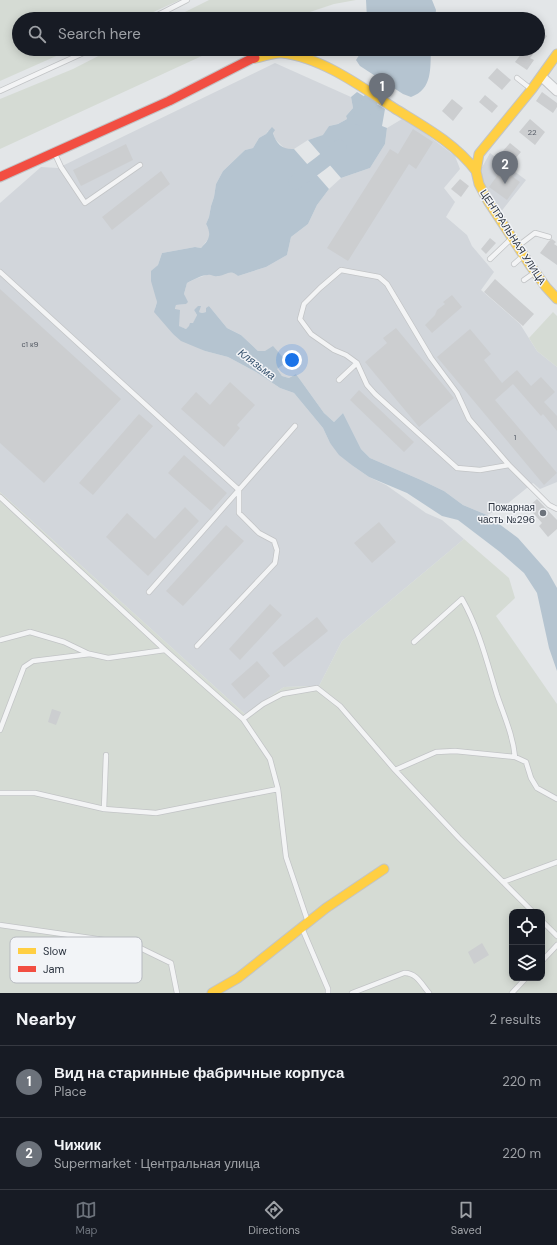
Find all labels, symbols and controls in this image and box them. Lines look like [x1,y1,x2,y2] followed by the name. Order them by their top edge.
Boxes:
[12,12,545,56] search box
[26,23,48,45] icon: search
[58,24,141,44] text: Search here
[369,73,395,106] pin: 1
[527,127,537,137] house number: 22
[492,151,518,184] pin: 2
[477,187,549,287] street label: ЦЕНТРАЛЬНАЯ УЛИЦА
[21,339,39,349] house number: с1 к9
[236,345,278,383] water label: Клязьма
[282,350,302,370] your location
[514,432,516,442] house number: 1
[478,501,535,526] place label: Пожарная часть №296
[538,508,548,518] marker: Пожарная часть №296
[509,909,545,981] map controls
[509,909,545,945] button: locate
[10,937,142,983] legend
[43,944,67,958] text: Slow
[509,945,545,981] button: layers
[43,962,64,976] text: Jam
[16,1008,76,1030] text: Nearby
[490,1011,541,1028] text: 2 results
[54,1063,344,1083] text: Вид на старинные фабричные корпуса
[27,1073,31,1090] text: 1
[502,1073,541,1090] text: 220 m
[54,1083,86,1100] text: Place
[54,1135,101,1155] text: Чижик
[25,1145,33,1162] text: 2
[502,1145,541,1162] text: 220 m
[54,1155,260,1172] text: Supermarket · Центральная улица
[75,1199,98,1237] tab: Map
[248,1199,300,1237] tab: Directions
[451,1199,482,1237] tab: Saved

